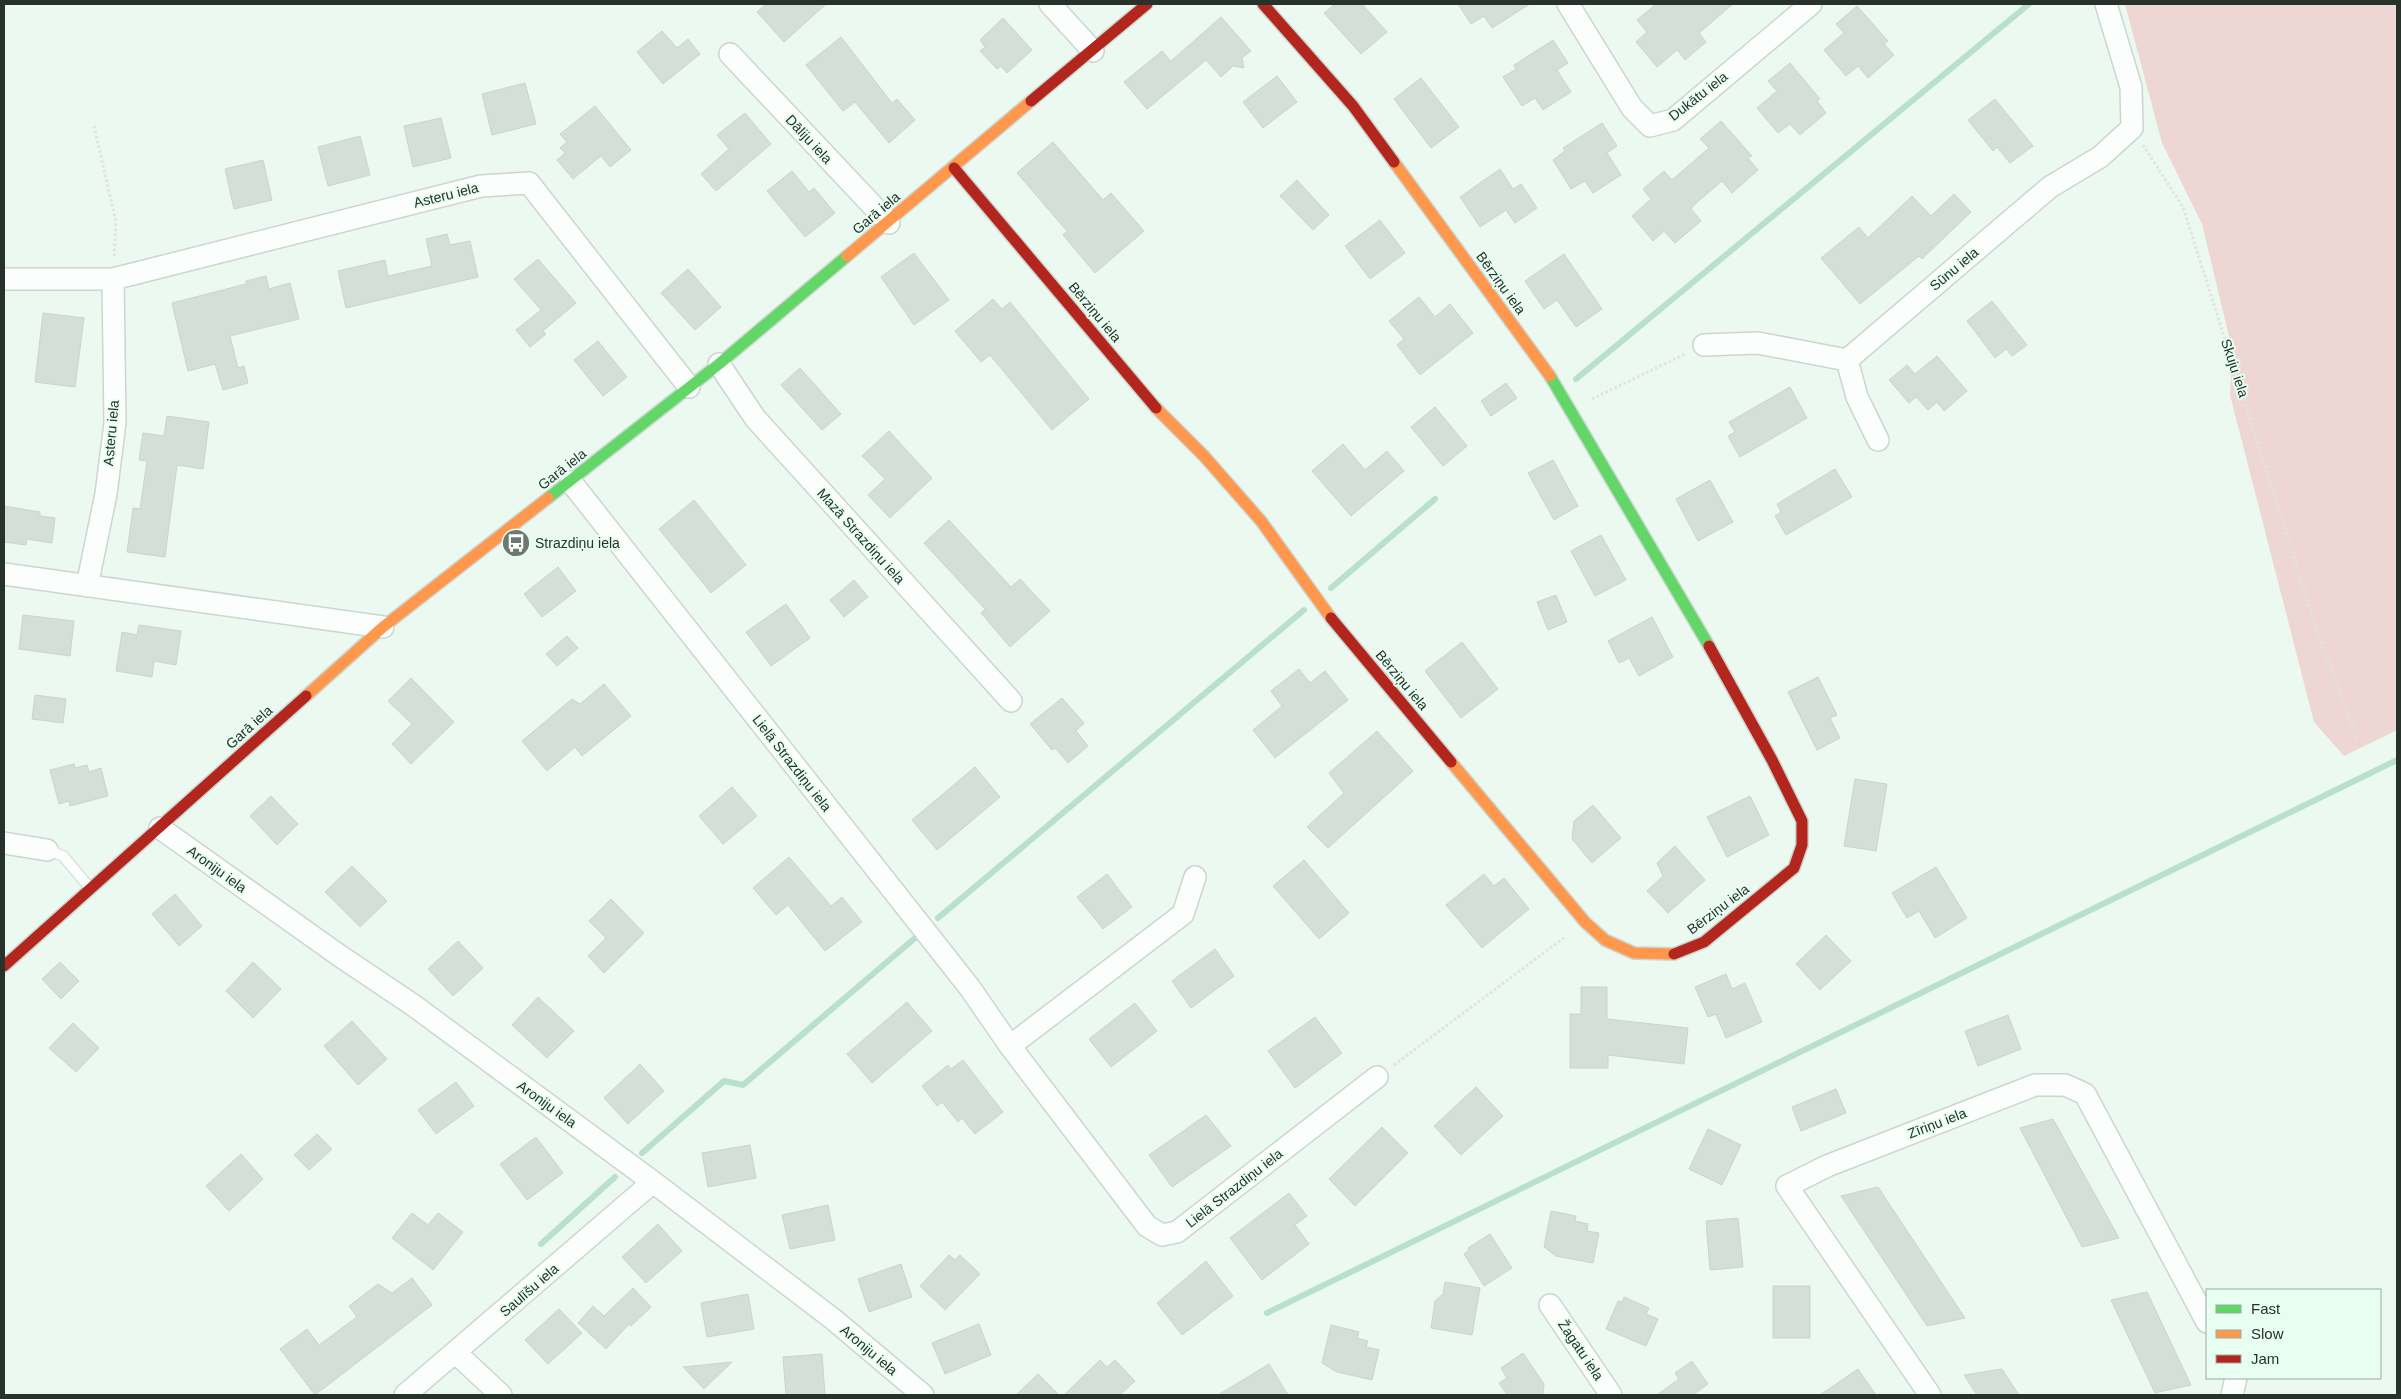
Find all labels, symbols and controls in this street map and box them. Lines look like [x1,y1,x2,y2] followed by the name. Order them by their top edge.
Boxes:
[1665,68,1731,124] street label: Dukātu iela
[782,111,836,167] street label: Dāliju iela
[412,179,480,211] street label: Asteru iela
[849,188,903,237] street label: Garā iela
[1926,244,1982,294] street label: Sūnu iela
[1473,249,1529,317] street label: Bērziņu iela
[1065,279,1125,345] street label: Bērziņu iela
[2218,337,2252,400] street label: Skuju iela
[100,399,122,467] street label: Asteru iela
[535,445,589,493] street label: Garā iela
[814,485,908,587] street label: Mazā Strazdiņu iela
[501,528,531,558] bus stop icon: Strazdiņu iela
[535,535,620,551] place label: Strazdiņu iela
[1372,647,1432,713] street label: Bērziņu iela
[223,702,276,752] street label: Garā iela
[749,711,835,815] street label: Lielā Strazdiņu iela
[184,842,250,896] street label: Aroniju iela
[1684,880,1752,937] street label: Bērziņu iela
[514,1077,580,1131] street label: Aroniju iela
[1905,1104,1969,1141] street label: Zīriņu iela
[1182,1145,1286,1231] street label: Lielā Strazdiņu iela
[496,1260,562,1320] street label: Saulīšu iela
[2206,1289,2381,1379] legend
[2251,1300,2281,1317] text: Fast
[1555,1317,1607,1383] street label: Žagatu iela
[837,1322,901,1379] street label: Aroniju iela
[2251,1325,2284,1342] text: Slow
[2251,1350,2279,1367] text: Jam

